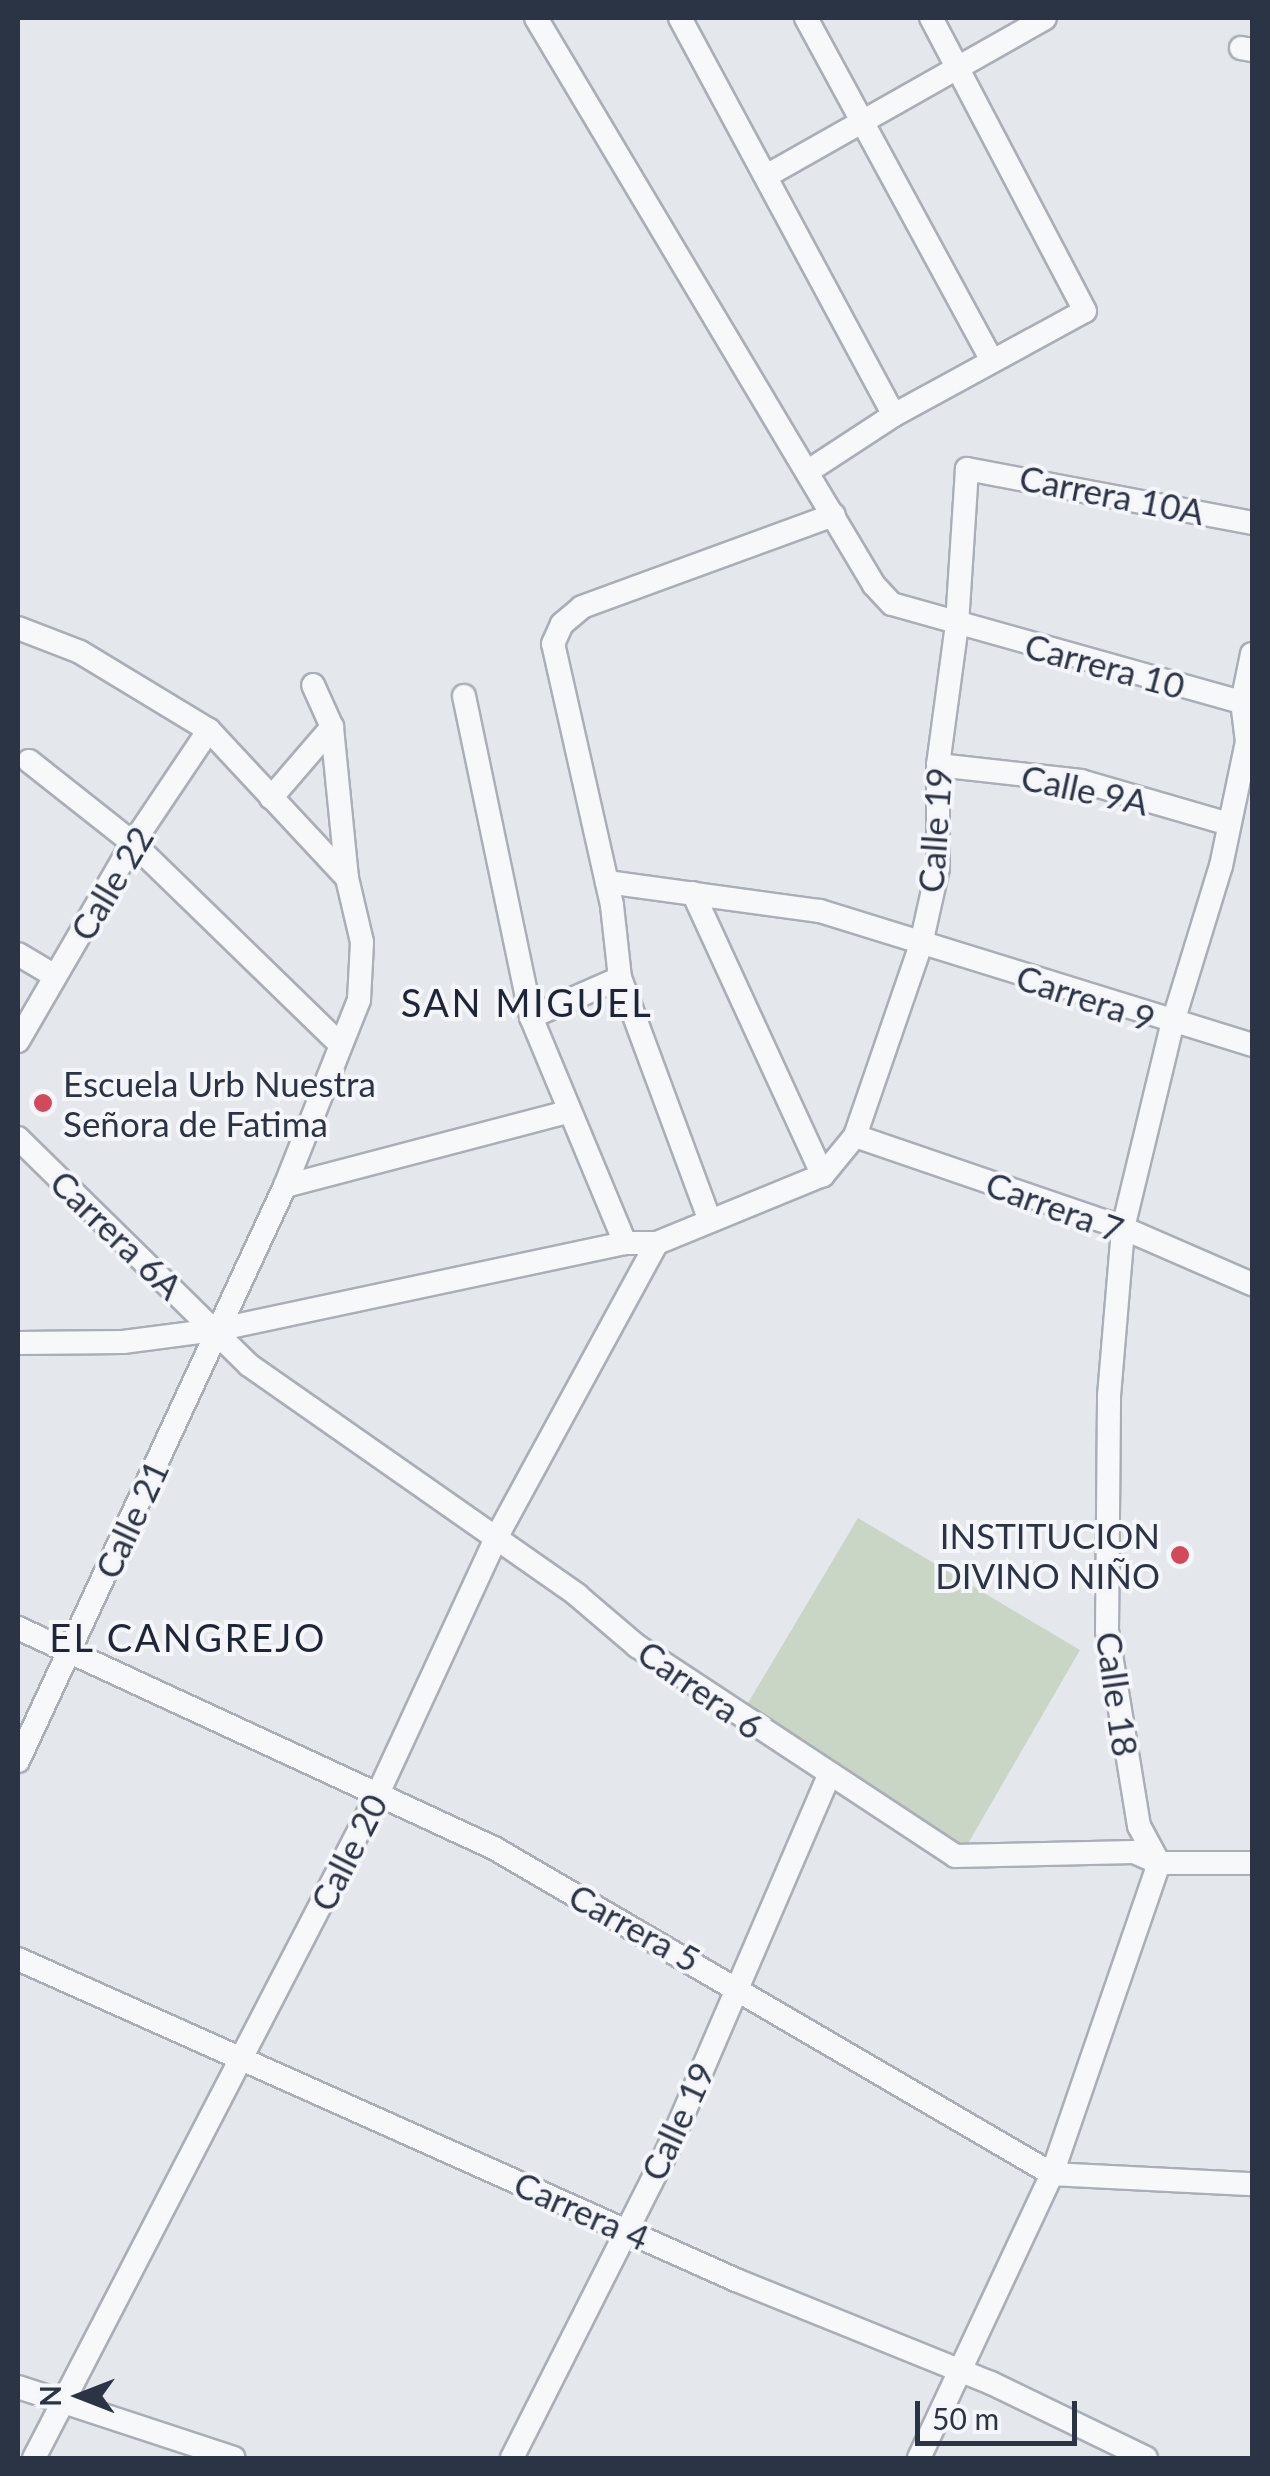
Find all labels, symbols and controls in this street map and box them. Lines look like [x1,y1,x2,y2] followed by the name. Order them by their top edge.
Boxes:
[1016,456,1208,532] street label: Carrera 10A
[1021,624,1189,706] street label: Carrera 10
[1018,755,1152,823] street label: Calle 9A
[909,766,959,894] street label: Calle 19
[61,818,161,948] street label: Calle 22
[1011,955,1161,1039] street label: Carrera 9
[401,980,653,1026] district label: SAN MIGUEL
[63,1062,376,1144] place label: Escuela Urb Nuestra Señora de Fatima
[32,1092,54,1114] marker: Escuela Urb Nuestra Señora de Fatima
[42,1161,192,1307] street label: Carrera 6A
[981,1162,1129,1250] street label: Carrera 7
[85,1453,177,1585] street label: Calle 21
[935,1514,1160,1596] place label: INSTITUCION DIVINO NIÑO
[1169,1544,1191,1566] marker: INSTITUCION DIVINO NIÑO
[49,1615,327,1661] district label: EL CANGREJO
[1088,1629,1148,1759] street label: Calle 18
[630,1631,772,1747] street label: Carrera 6
[301,1787,395,1917] street label: Calle 20
[562,1874,708,1980] street label: Carrera 5
[631,2055,723,2187] street label: Calle 19
[508,2162,656,2258] street label: Carrera 4
[30,2346,130,2446] north arrow
[920,2381,1082,2443] scale bar
[33,2385,67,2407] text: N
[932,2400,999,2436] text: 50 m

